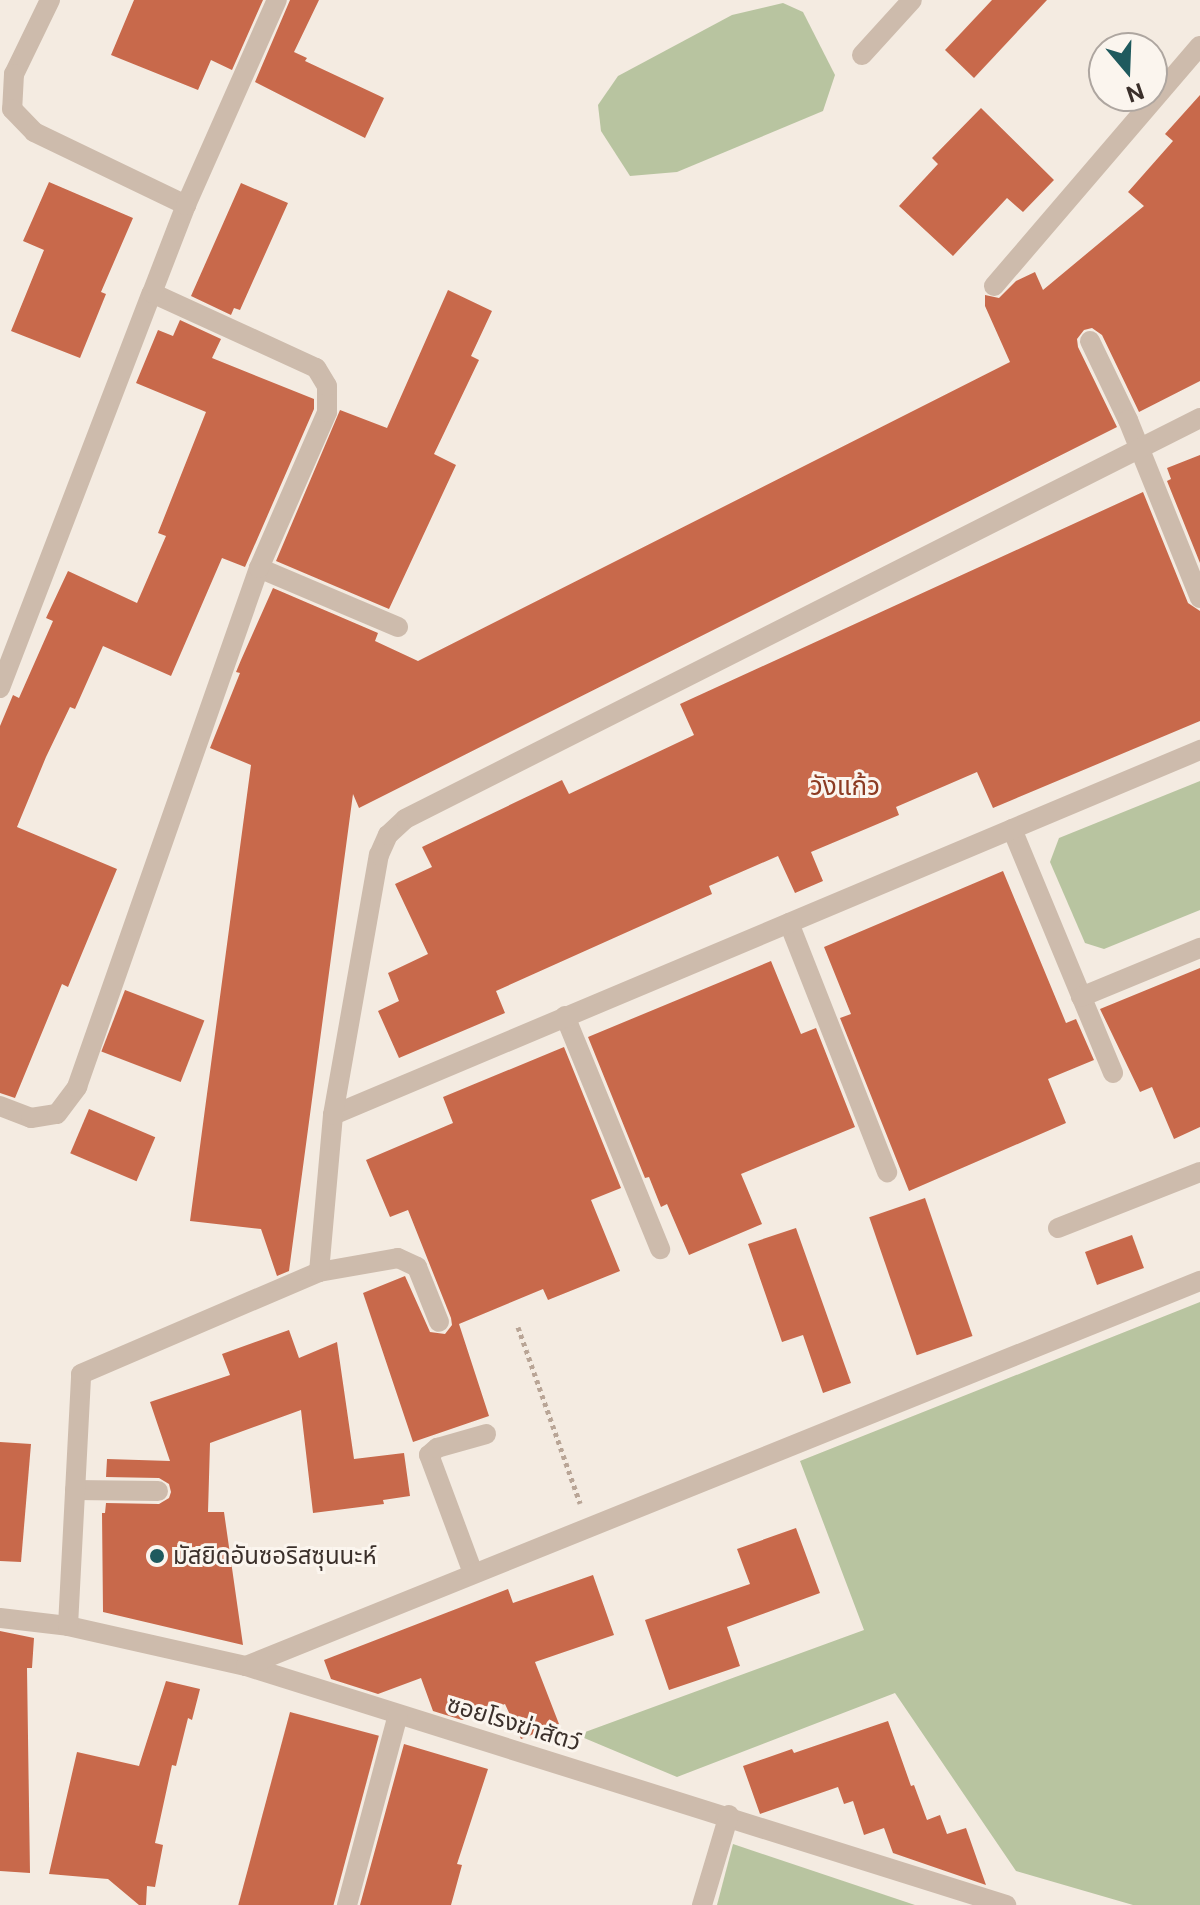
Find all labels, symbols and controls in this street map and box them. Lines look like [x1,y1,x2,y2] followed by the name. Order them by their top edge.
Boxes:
[1088,32,1168,112] north arrow
[1123,78,1148,108] text: N
[810,770,880,802] district label: วังแก้ว
[173,1542,377,1570] place label: มัสยิดอันซอริสซุนนะห์
[148,1547,166,1565] marker: มัสยิดอันซอริสซุนนะห์
[444,1689,584,1757] street label: ซอยโรงฆ่าสัตว์

